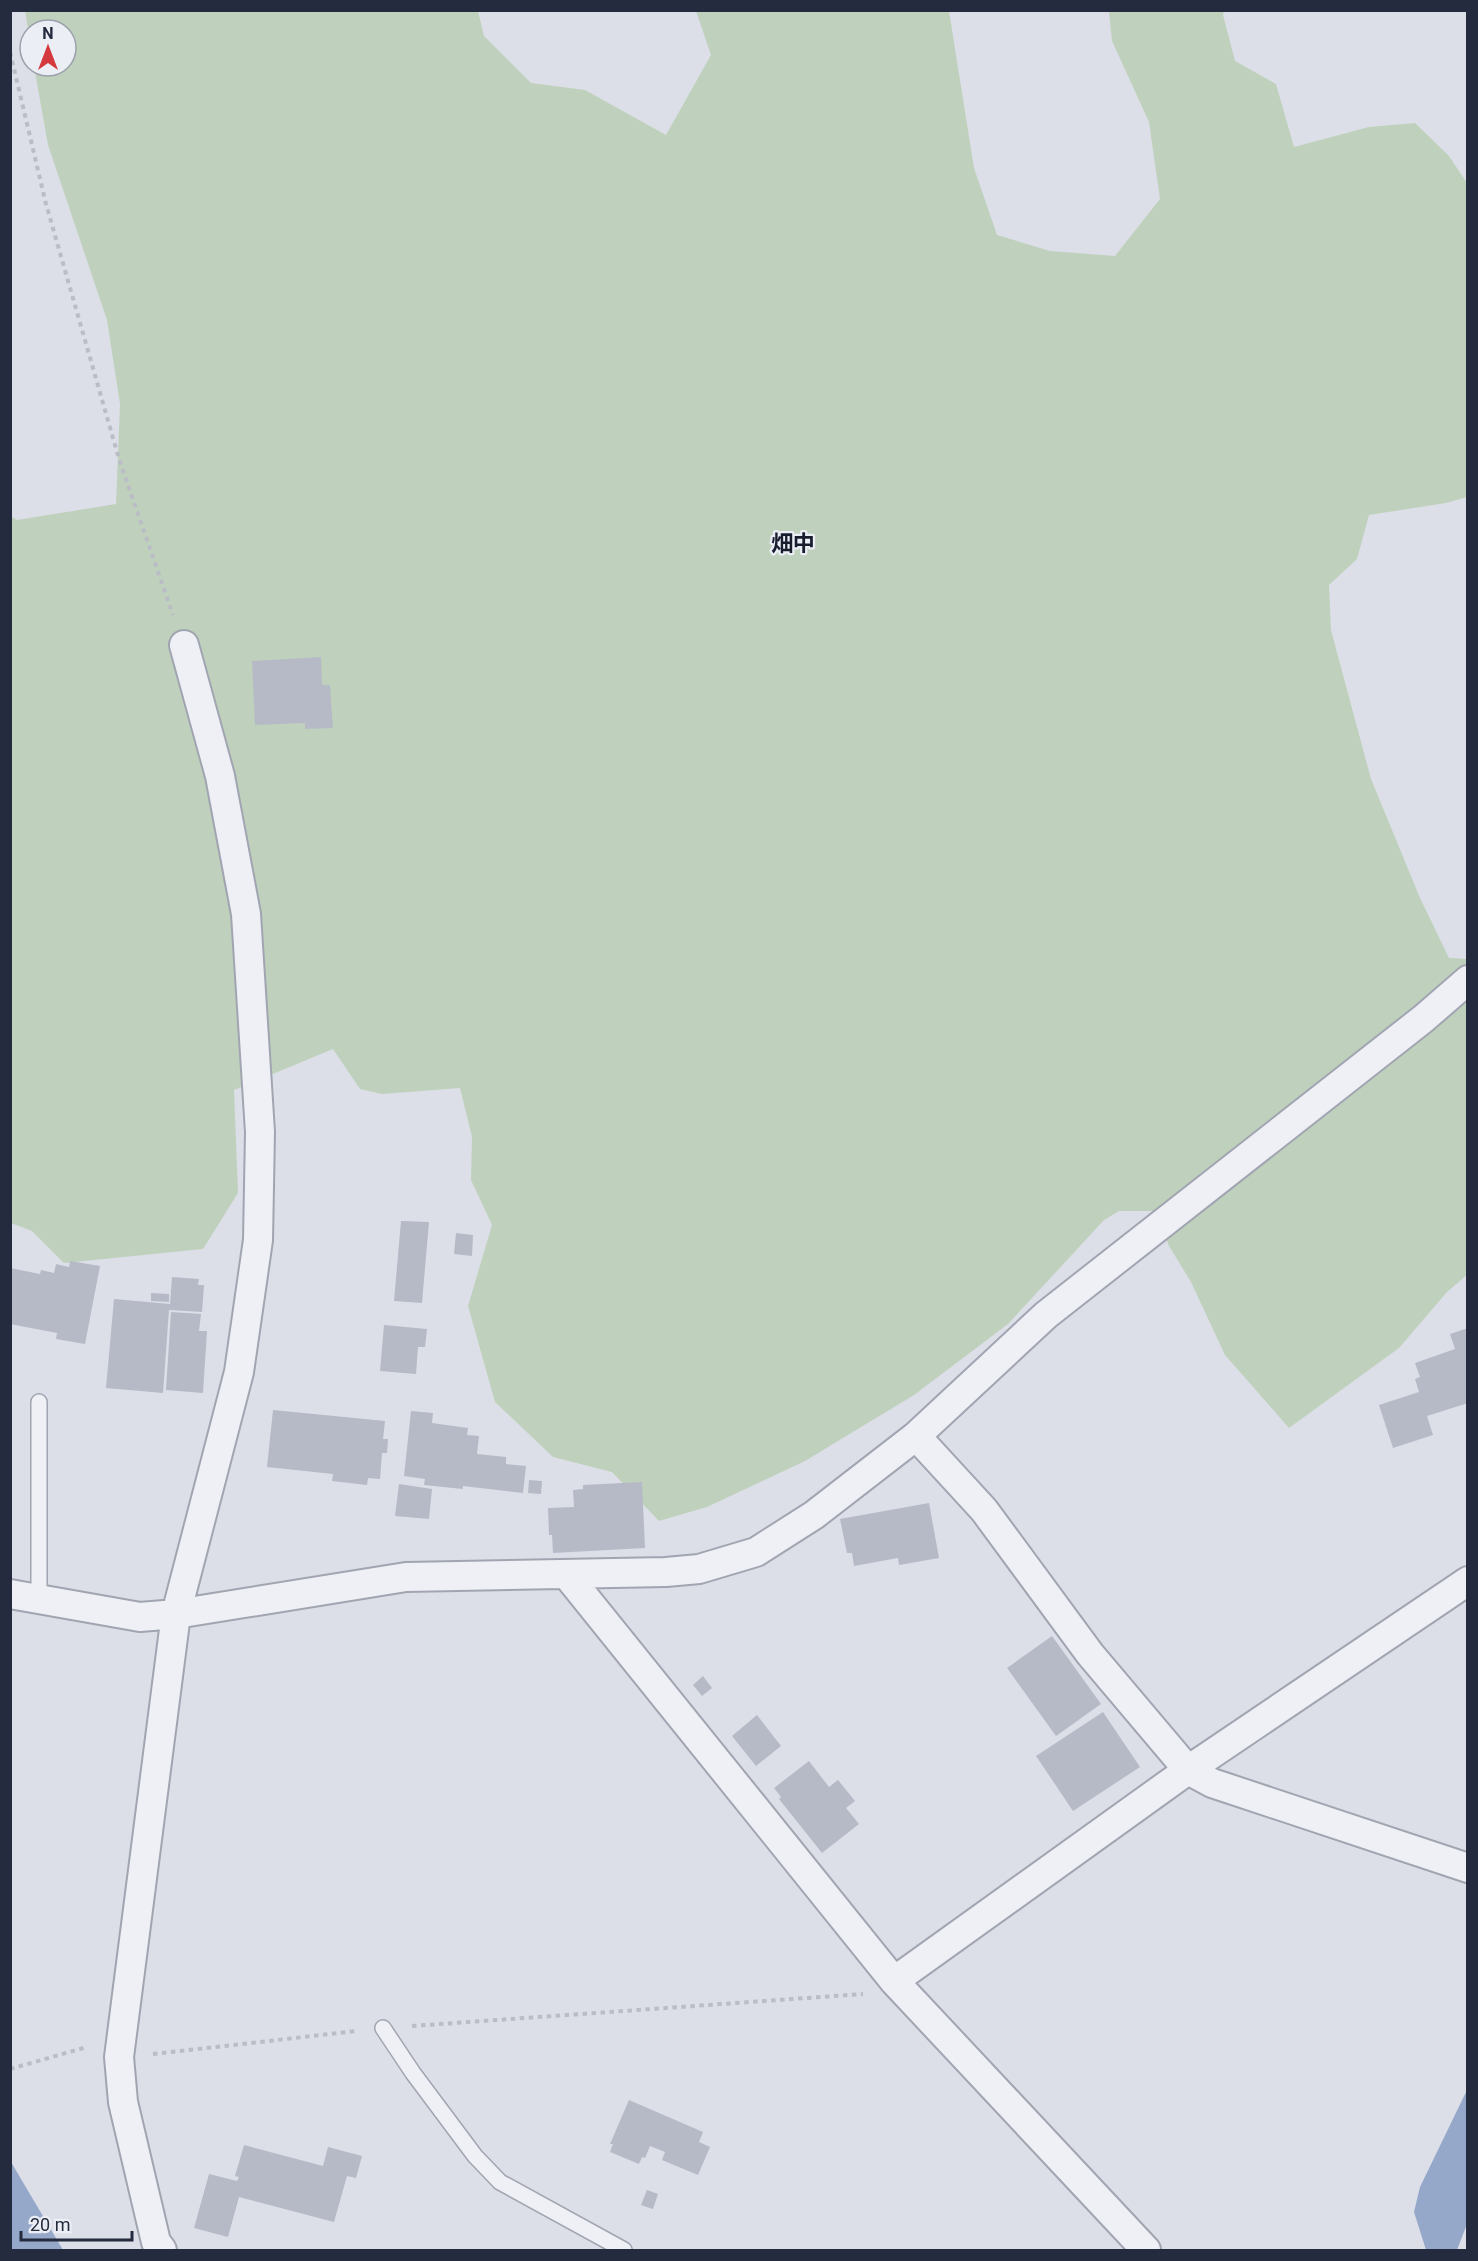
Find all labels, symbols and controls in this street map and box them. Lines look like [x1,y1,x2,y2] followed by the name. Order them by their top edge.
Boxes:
[18,18,78,78] north arrow
[42,24,54,43] text: N
[771,531,815,556] district label: 畑中
[21,2204,132,2242] scale bar
[30,2214,70,2235] text: 20 m

